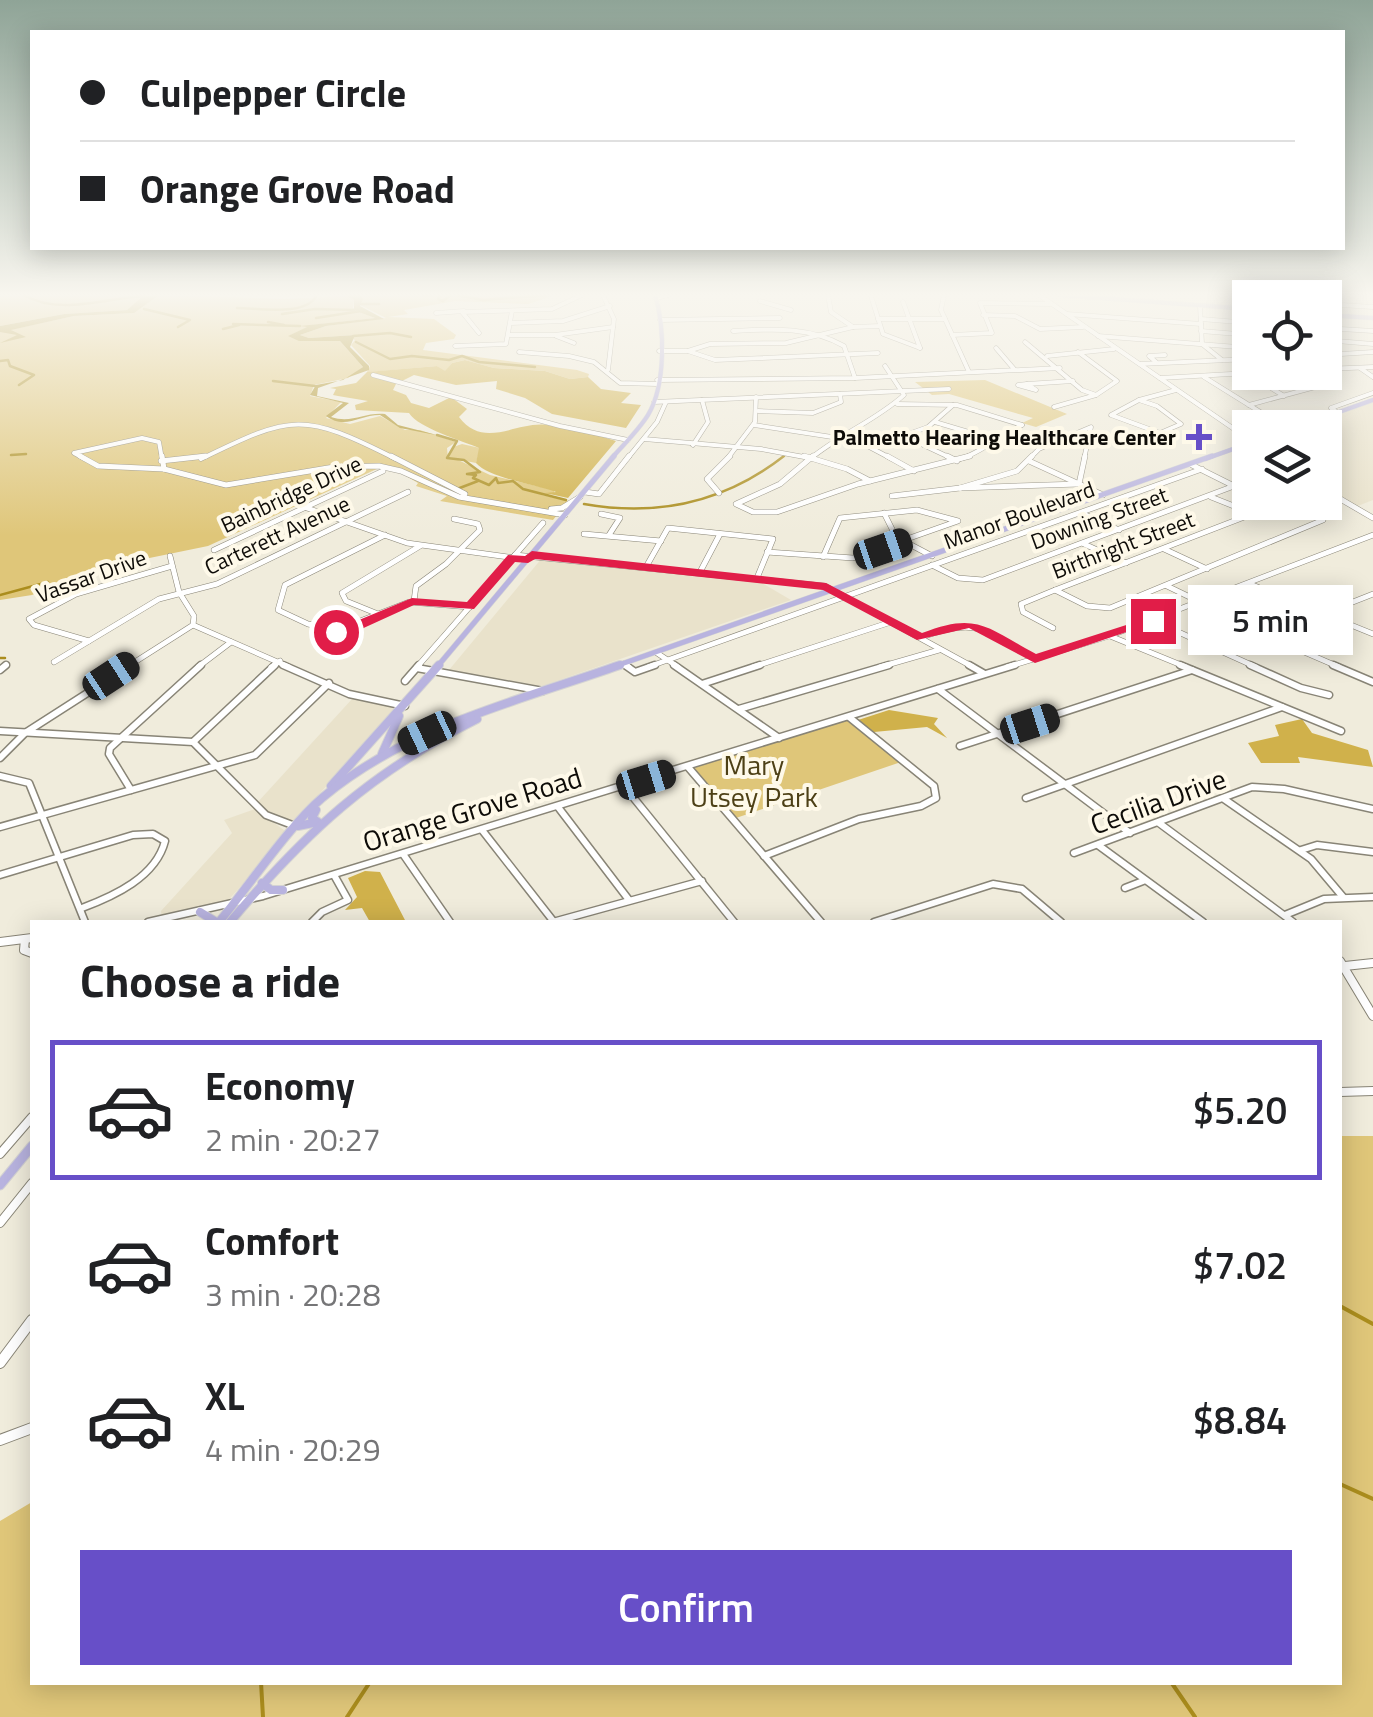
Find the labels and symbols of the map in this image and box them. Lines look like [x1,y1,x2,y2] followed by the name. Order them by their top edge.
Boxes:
[833,420,1176,454] place label: Palmetto Hearing Healthcare Center
[1186,424,1212,450] marker: Palmetto Hearing Healthcare Center
[215,446,367,542] street label: Bainbridge Drive
[939,472,1099,558] street label: Manor Boulevard
[1026,477,1173,559] street label: Downing Street
[199,486,355,584] street label: Carterett Avenue
[1047,502,1199,588] street label: Birthright Street
[850,525,916,573] car
[31,540,151,612] street label: Vassar Drive
[1188,586,1353,656] callout: 5 min
[1131,599,1176,644] route end
[314,610,359,655] route start
[78,647,144,705] car
[997,700,1063,748] car
[393,707,461,759] car
[690,743,818,818] park label: Mary Utsey Park
[357,755,587,863] street label: Orange Grove Road
[613,757,679,803] car
[1084,757,1232,845] street label: Cecilia Drive

